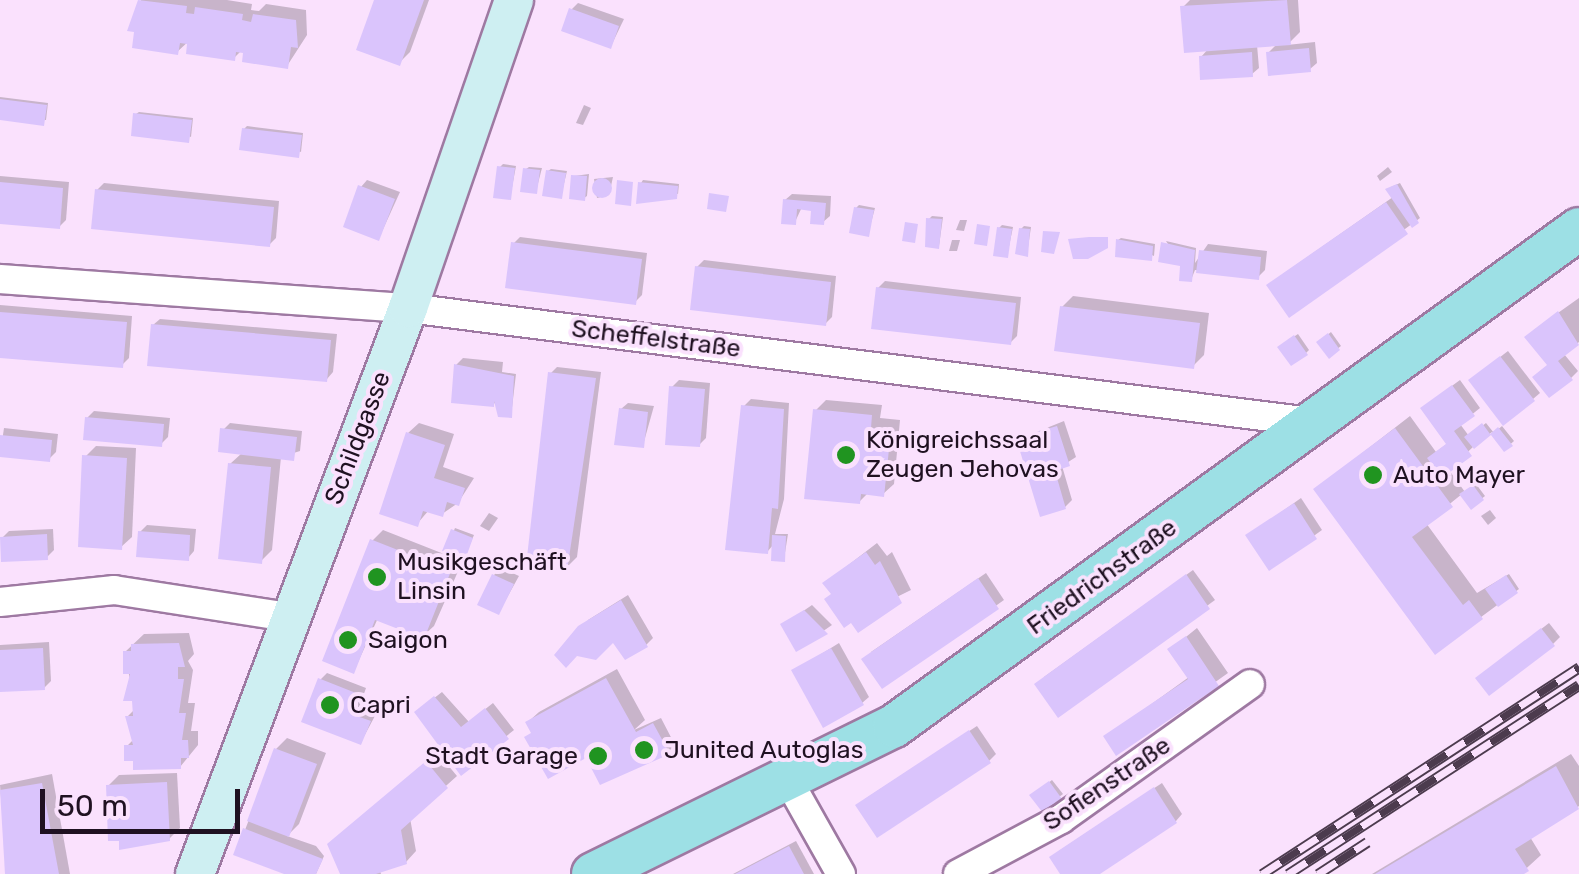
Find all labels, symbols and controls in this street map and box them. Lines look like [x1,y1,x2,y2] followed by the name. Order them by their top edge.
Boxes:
[570,314,742,364] street label: Scheffelstraße
[319,367,397,509] street label: Schildgasse
[866,426,1059,485] place label: Königreichssaal Zeugen Jehovas
[835,444,857,466] marker: Königreichssaal Zeugen Jehovas
[1393,460,1525,490] place label: Auto Mayer
[1362,464,1384,486] marker: Auto Mayer
[1021,513,1183,641] street label: Friedrichstraße
[397,548,567,607] place label: Musikgeschäft Linsin
[366,566,388,588] marker: Musikgeschäft Linsin
[368,625,448,655] place label: Saigon
[337,629,359,651] marker: Saigon
[350,690,411,720] place label: Capri
[319,694,341,716] marker: Capri
[1038,730,1176,838] street label: Sofienstraße
[664,735,864,765] place label: Junited Autoglas
[633,739,655,761] marker: Junited Autoglas
[425,741,578,771] place label: Stadt Garage
[587,745,609,767] marker: Stadt Garage
[45,769,245,831] scale bar
[57,788,128,824] text: 50 m

